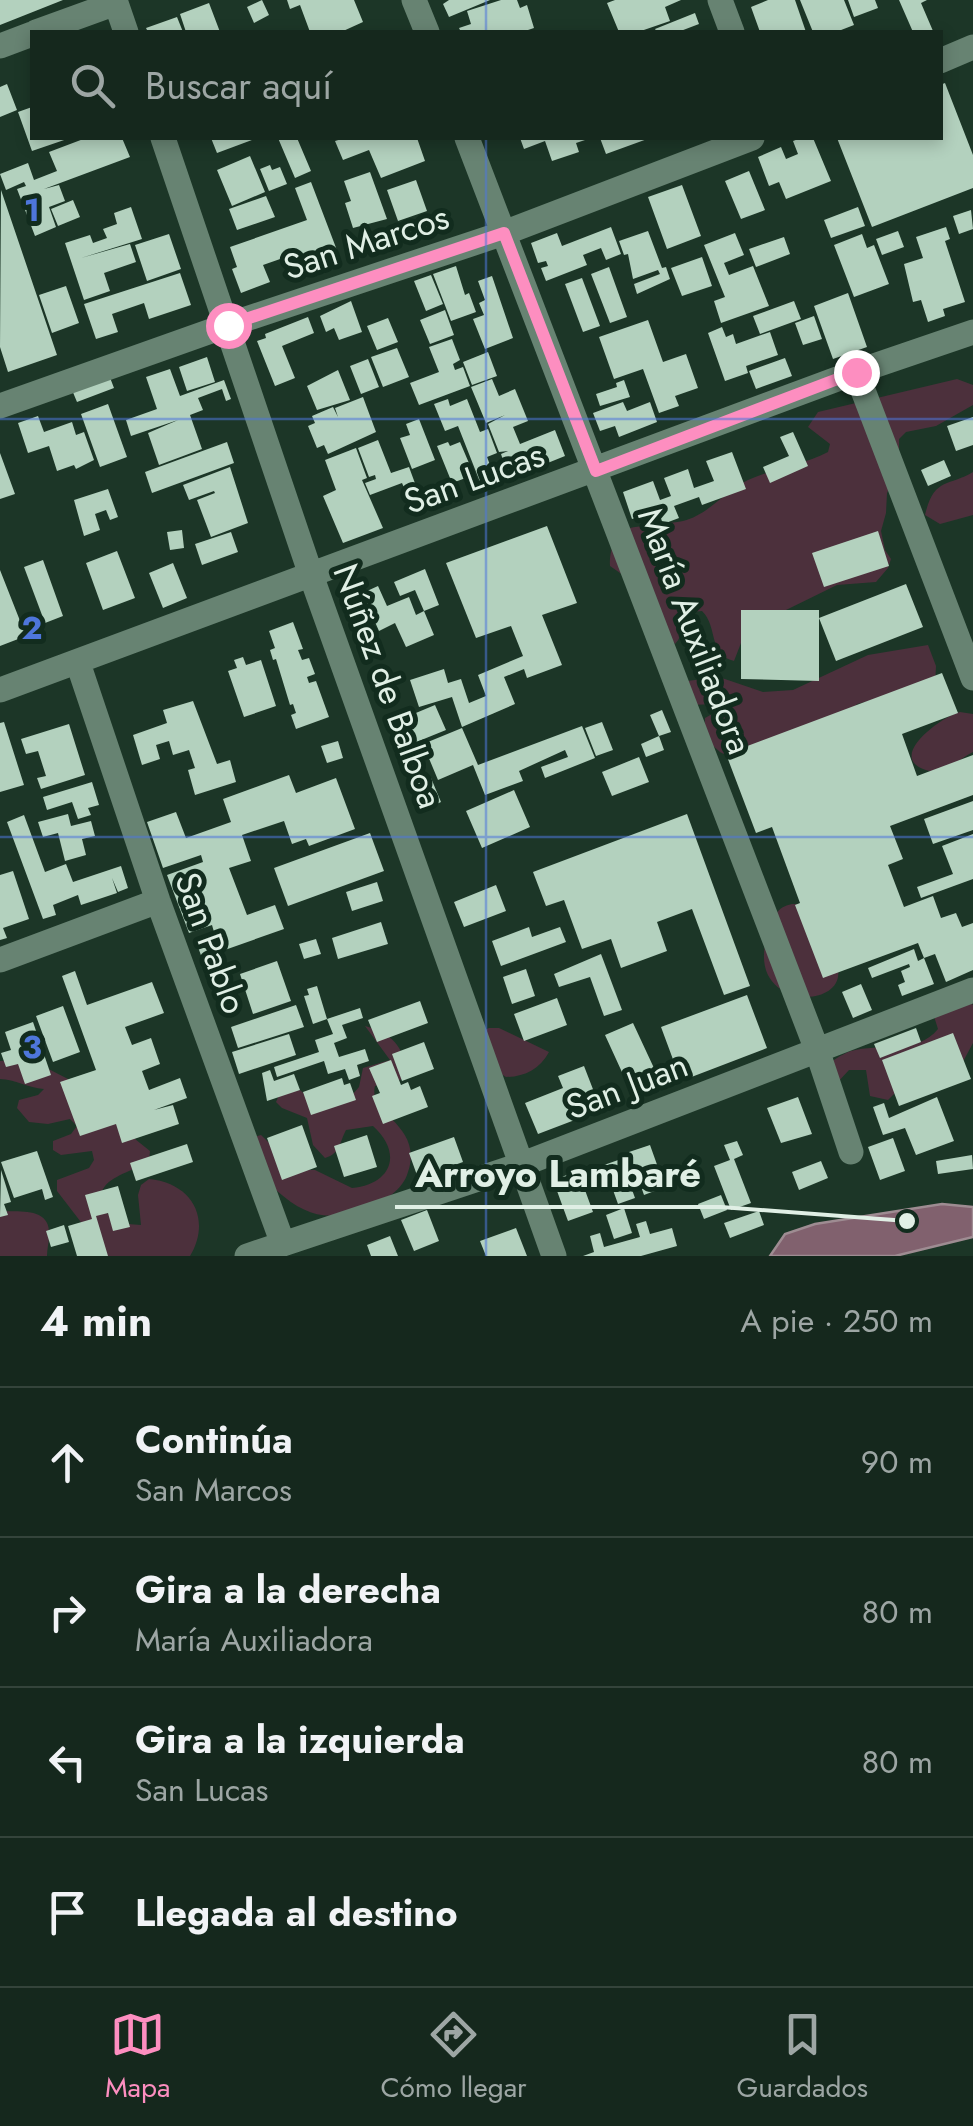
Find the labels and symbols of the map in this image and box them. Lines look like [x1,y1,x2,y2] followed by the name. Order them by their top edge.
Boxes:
[24,187,40,233] text: 1
[277,192,455,292] street label: San Marcos
[206,303,252,349] route start
[834,350,880,396] route end
[397,430,551,526] street label: San Lucas
[625,501,765,761] street label: María Auxiliadora
[321,557,455,815] street label: Núñez de Balboa
[22,605,43,651] text: 2
[162,865,260,1021] street label: San Pablo
[22,1024,42,1070] text: 3
[559,1040,695,1132] street label: San Juan
[395,1139,721,1207] callout: Arroyo Lambaré
[414,1146,701,1201] text: Arroyo Lambaré

